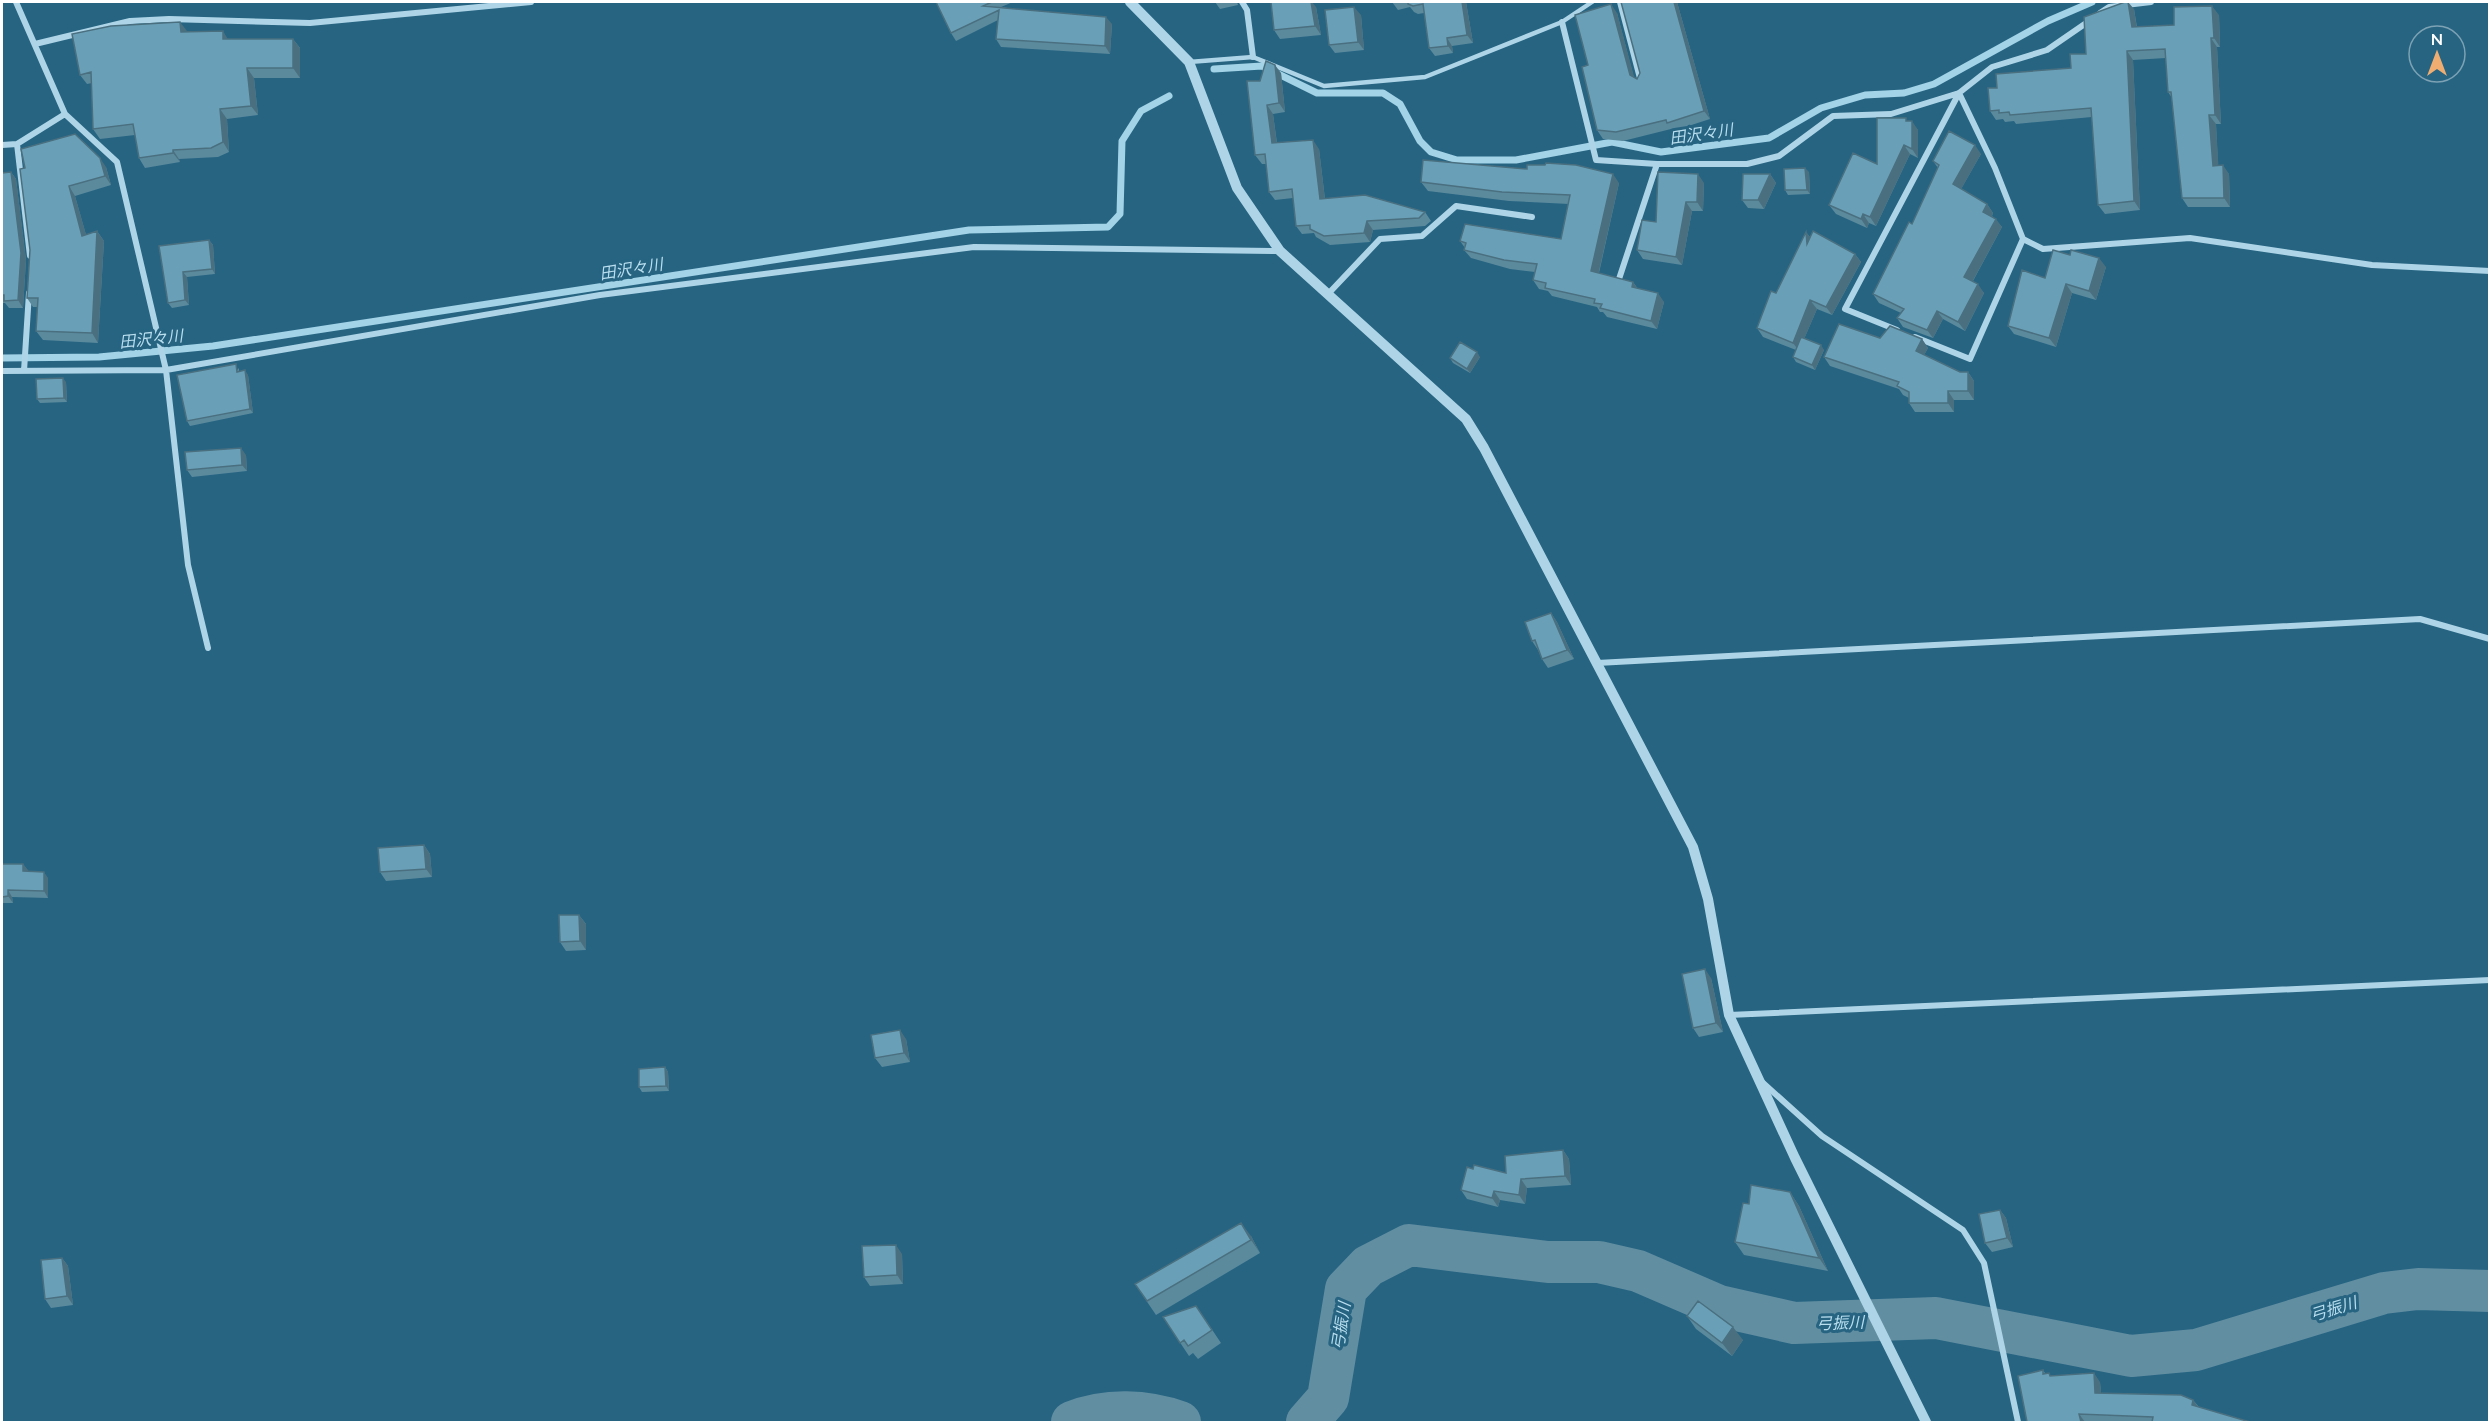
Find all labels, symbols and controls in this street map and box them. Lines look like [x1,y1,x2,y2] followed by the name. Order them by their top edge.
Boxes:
[2407,24,2467,84] north arrow
[2431,29,2443,48] text: N
[1668,119,1736,147] water label: 田沢々川
[598,253,666,282] water label: 田沢々川
[118,325,186,351] water label: 田沢々川
[2307,1291,2361,1324] water label: 弓振川
[1327,1299,1353,1351] water label: 弓振川
[1816,1312,1866,1332] water label: 弓振川

